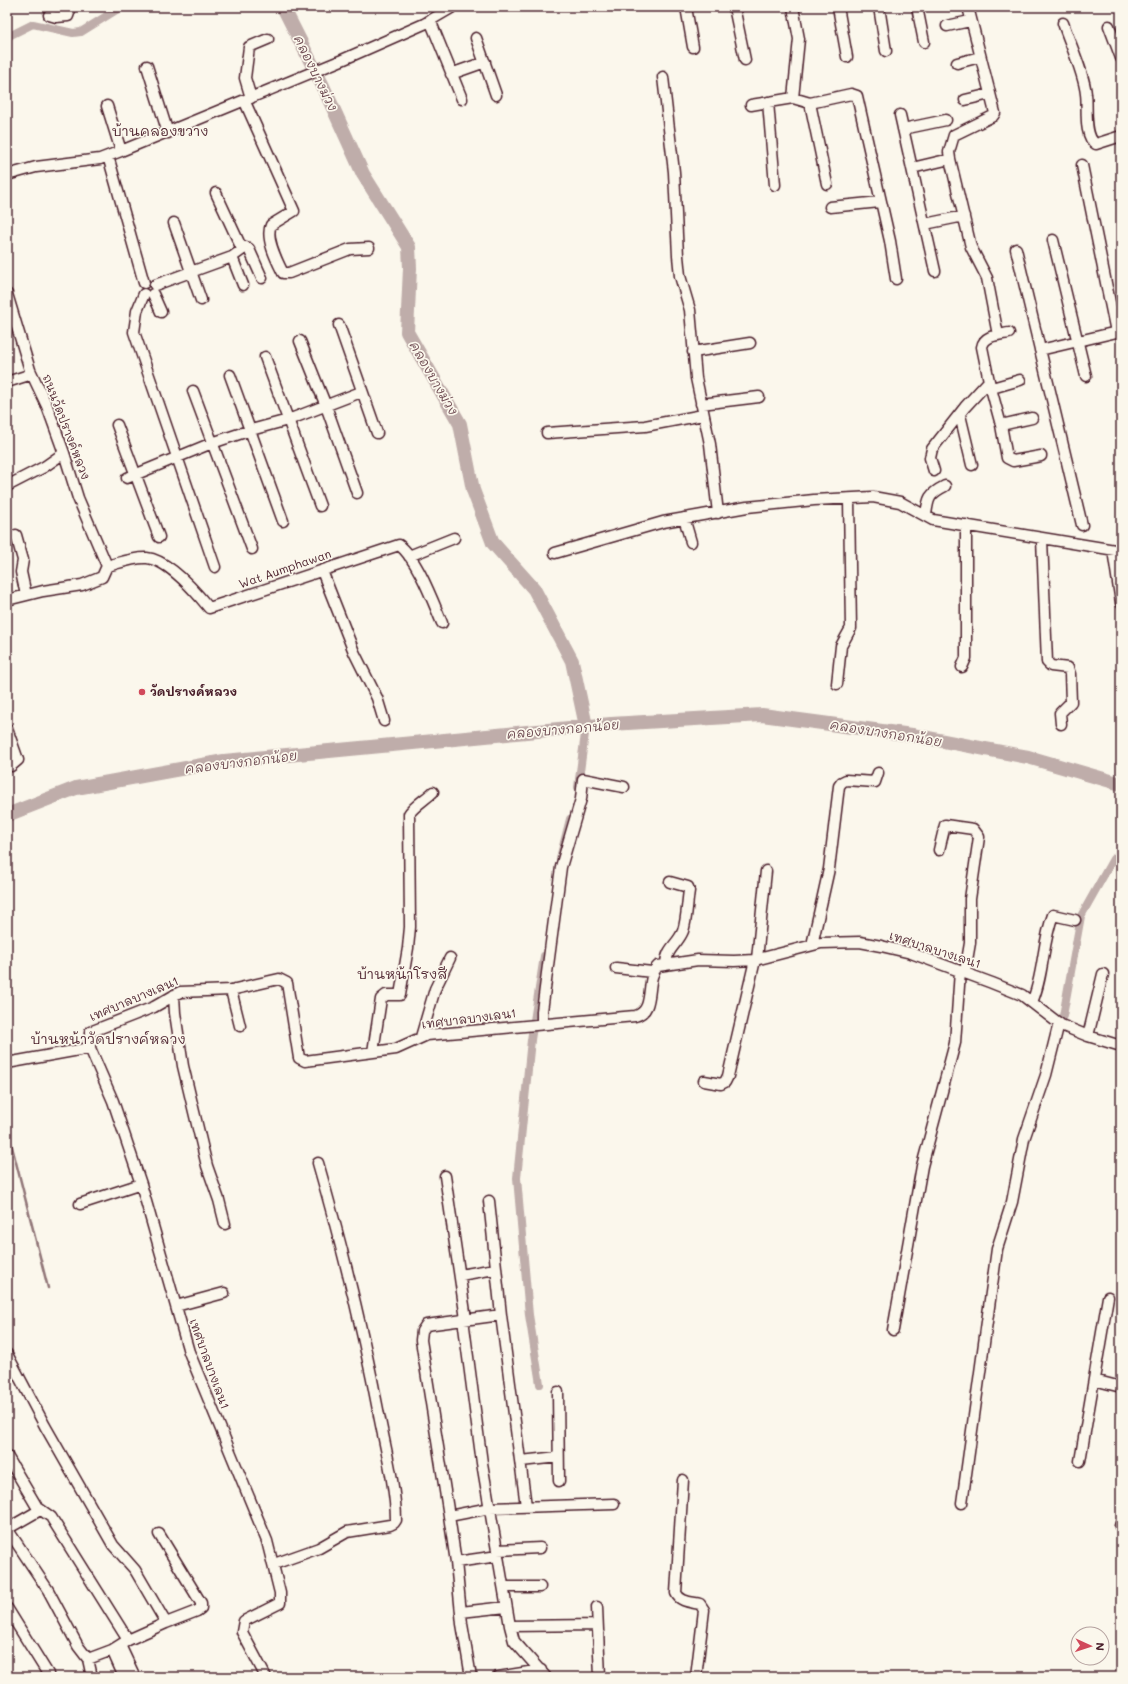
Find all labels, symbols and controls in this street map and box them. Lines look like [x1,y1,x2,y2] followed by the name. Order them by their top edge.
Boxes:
[291,32,342,114] water label: คลองบางม่วง
[111,121,209,140] district label: บ้านคลองขวาง
[406,338,463,418] water label: คลองบางม่วง
[39,372,94,482] street label: ถนนวัดปรางค์หลวง
[236,545,333,591] street label: Wat Aumphawan
[150,683,237,699] place label: วัดปรางค์หลวง
[137,687,147,697] marker: วัดปรางค์หลวง
[506,715,620,742] water label: คลองบางกอกน้อย
[829,715,943,750] water label: คลองบางกอกน้อย
[184,746,298,777] water label: คลองบางกอกน้อย
[888,927,983,971] street label: เทศบาลบางเลน1
[357,964,447,983] district label: บ้านหน้าโรงสี
[87,972,181,1024] street label: เทศบาลบางเลน1
[421,1004,517,1032] street label: เทศบาลบางเลน1
[30,1029,186,1048] district label: บ้านหน้าวัดปรางค์หลวง
[186,1316,234,1411] street label: เทศบาลบางเลน1
[1070,1626,1110,1666] north arrow
[1093,1642,1108,1651] text: N

